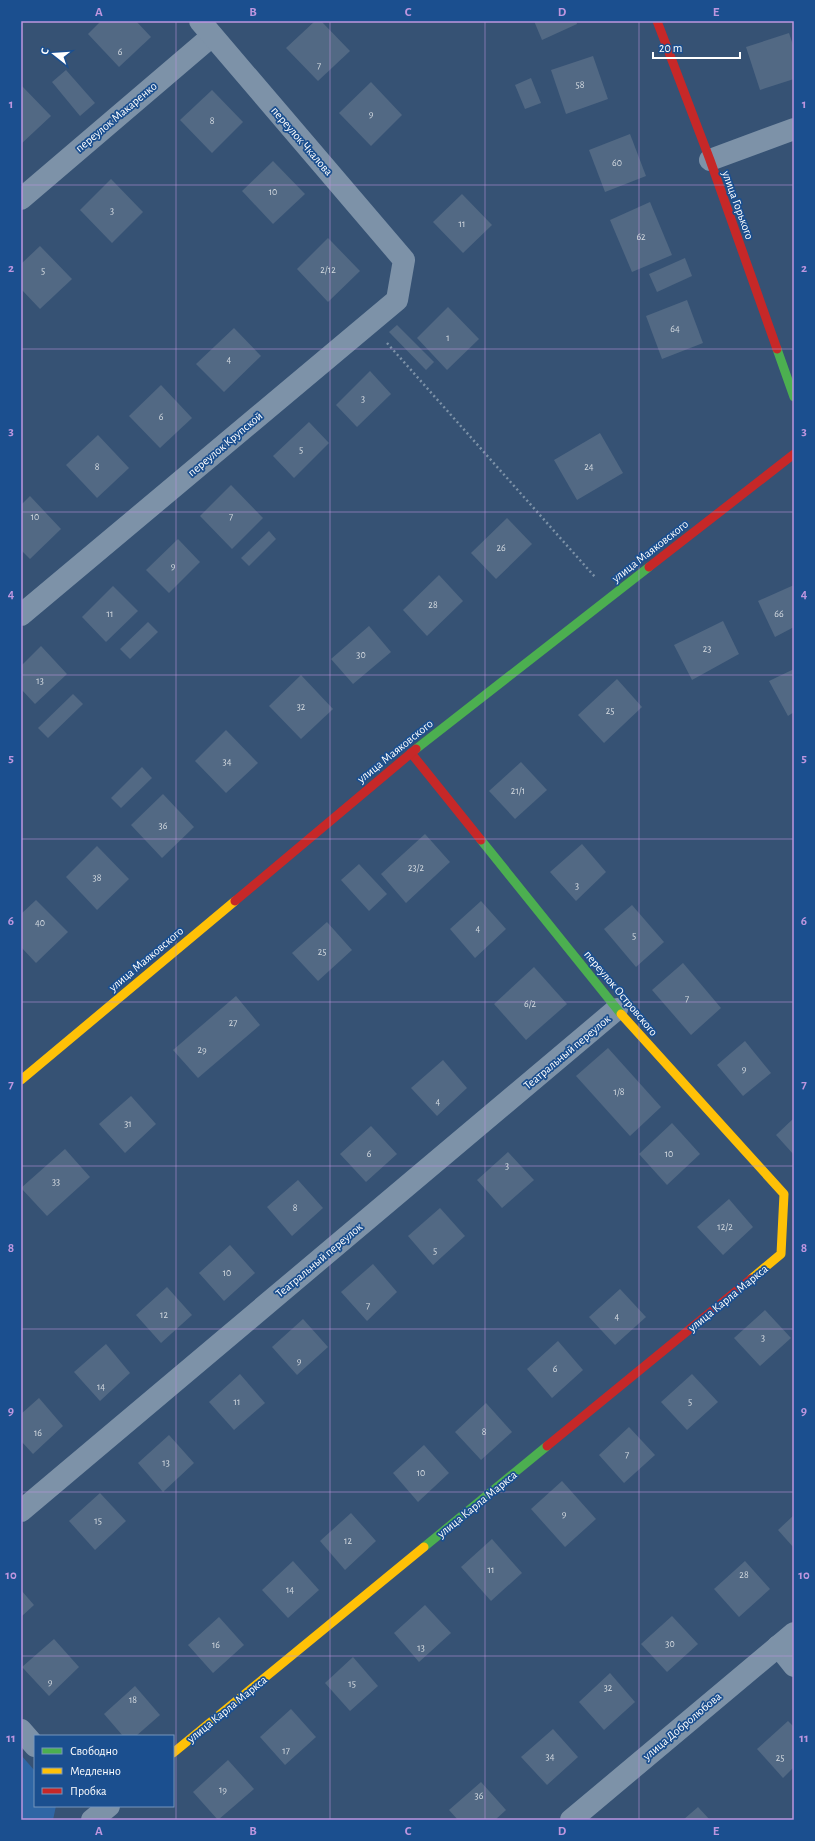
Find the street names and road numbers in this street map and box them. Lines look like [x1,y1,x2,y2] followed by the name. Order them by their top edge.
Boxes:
[73,80,160,155] street label: переулок Макаренко
[268,104,335,179] street label: переулок Чкалова
[719,168,756,241] street label: улица Горького
[185,409,265,479] street label: переулок Крупской
[609,517,691,586] street label: улица Маяковского
[354,717,436,786] street label: улица Маяковского
[106,924,186,995] street label: улица Маяковского
[581,948,660,1039] street label: переулок Островского
[521,1012,614,1092] street label: Театральный переулок
[273,1220,366,1300] street label: Театральный переулок
[685,1262,771,1335] street label: улица Карла Маркса
[434,1468,520,1541] street label: улица Карла Маркса
[184,1673,270,1746] street label: улица Карла Маркса
[640,1690,725,1764] street label: улица Добролюбова

